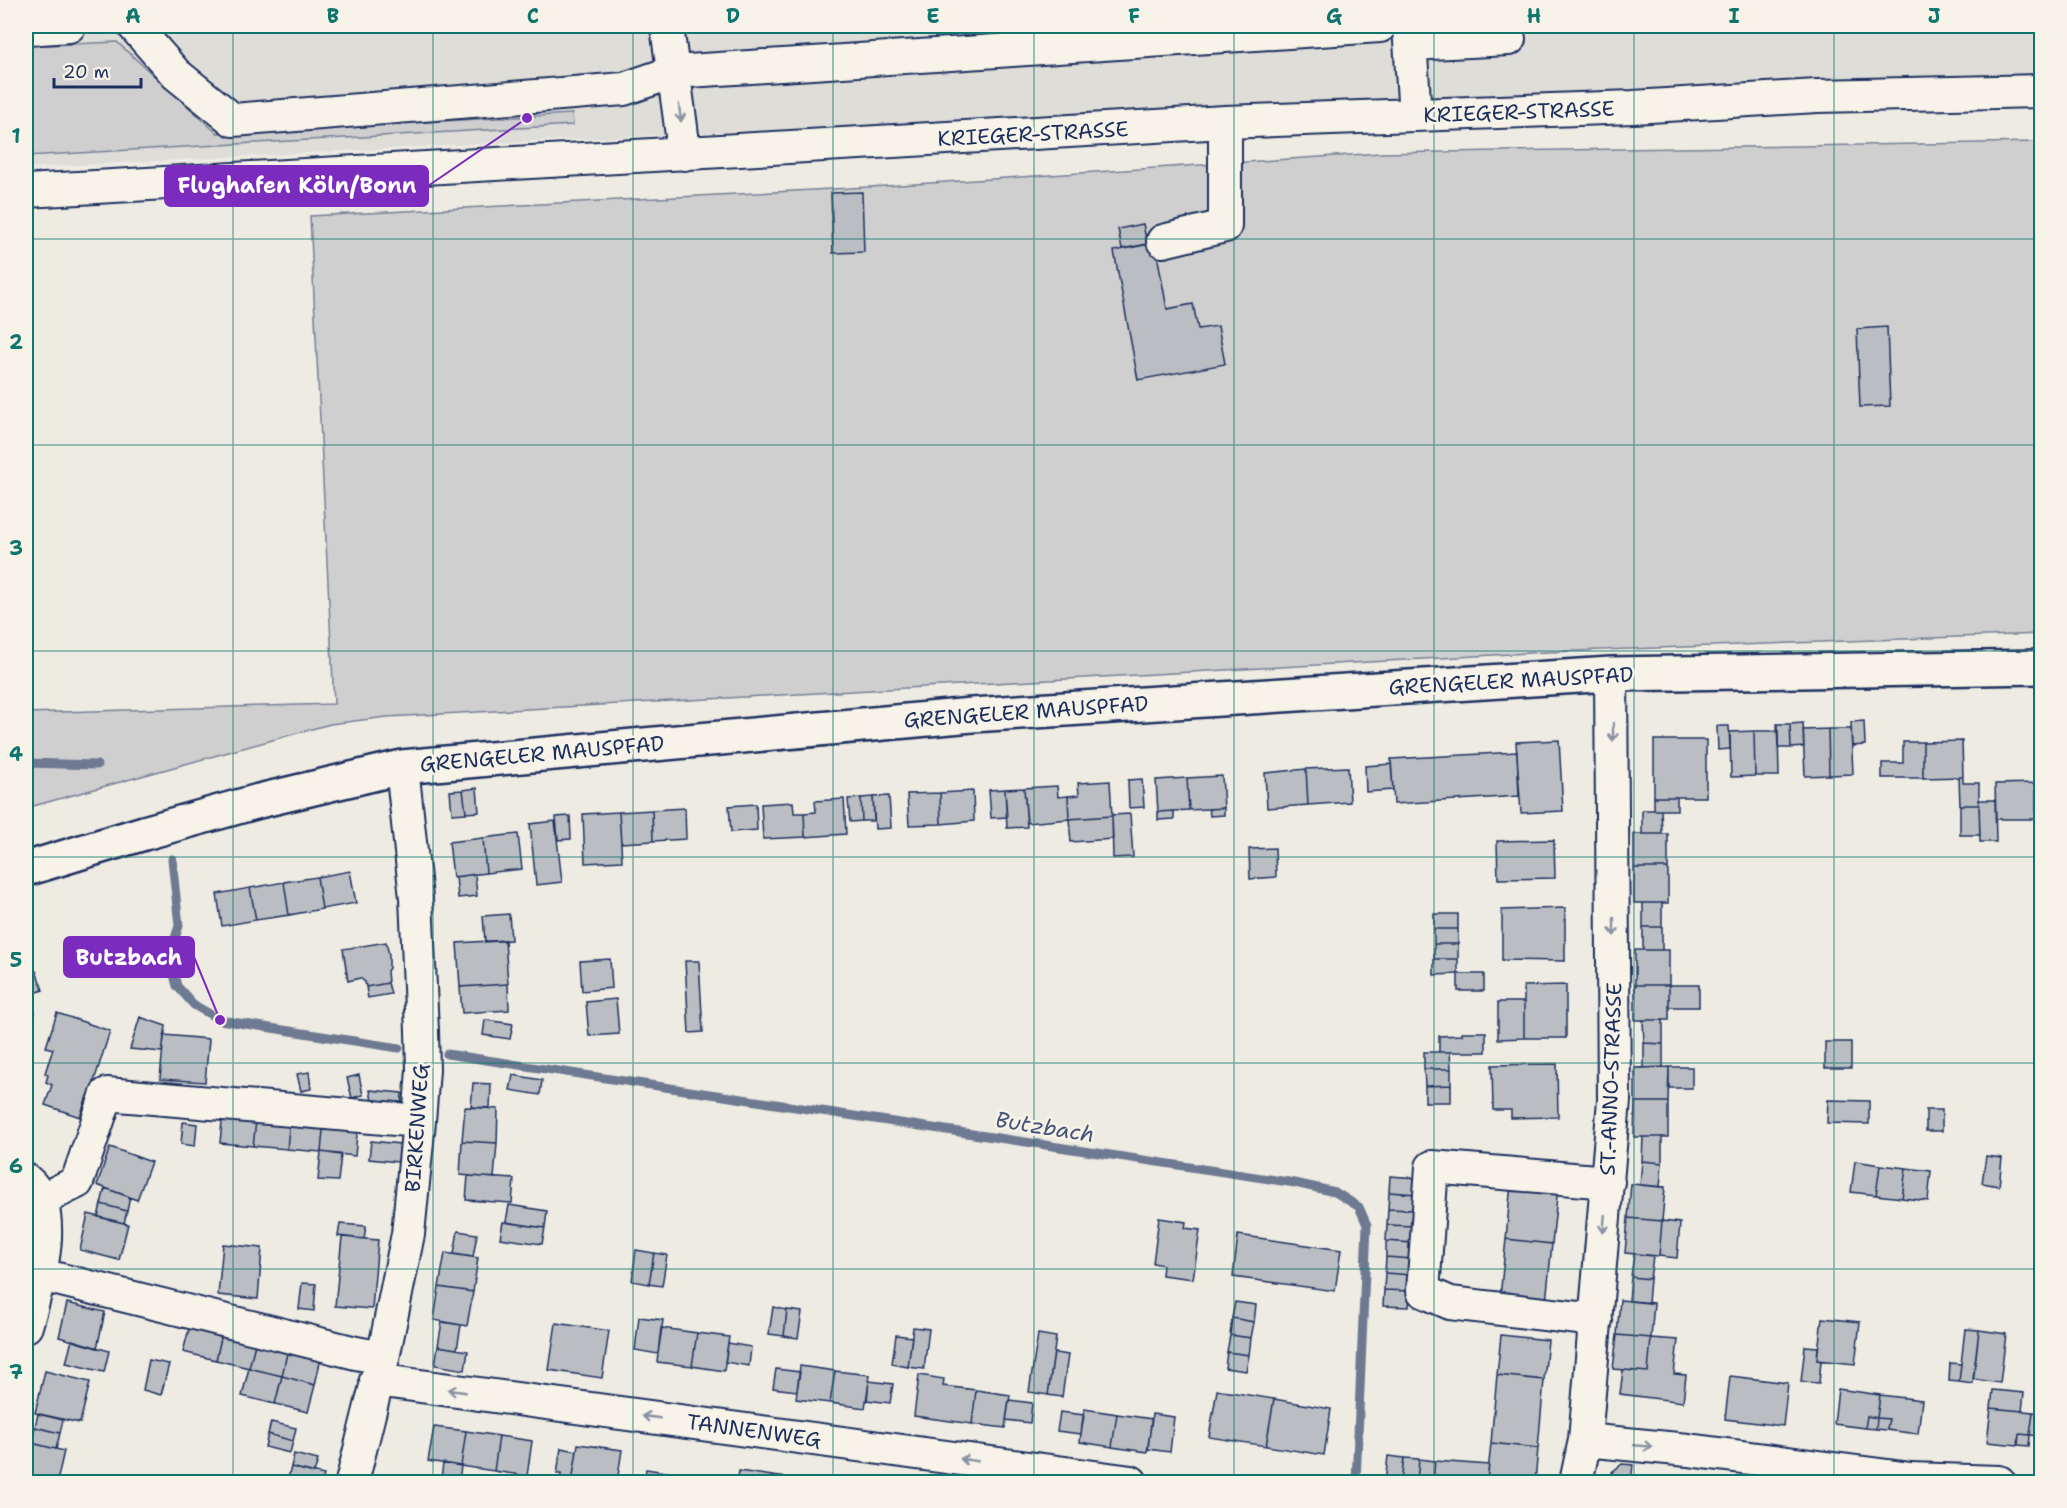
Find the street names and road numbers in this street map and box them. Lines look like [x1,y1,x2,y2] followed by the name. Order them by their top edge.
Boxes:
[1423,95,1615,129] street label: KRIEGER-STRASSE
[937,115,1129,153] street label: KRIEGER-STRASSE
[1388,661,1634,701] street label: GRENGELER MAUSPFAD
[903,689,1149,735] street label: GRENGELER MAUSPFAD
[419,729,665,779] street label: GRENGELER MAUSPFAD
[1594,982,1628,1176] street label: ST.-ANNO-STRASSE
[399,1063,435,1193] street label: BIRKENWEG
[685,1408,823,1454] street label: TANNENWEG

